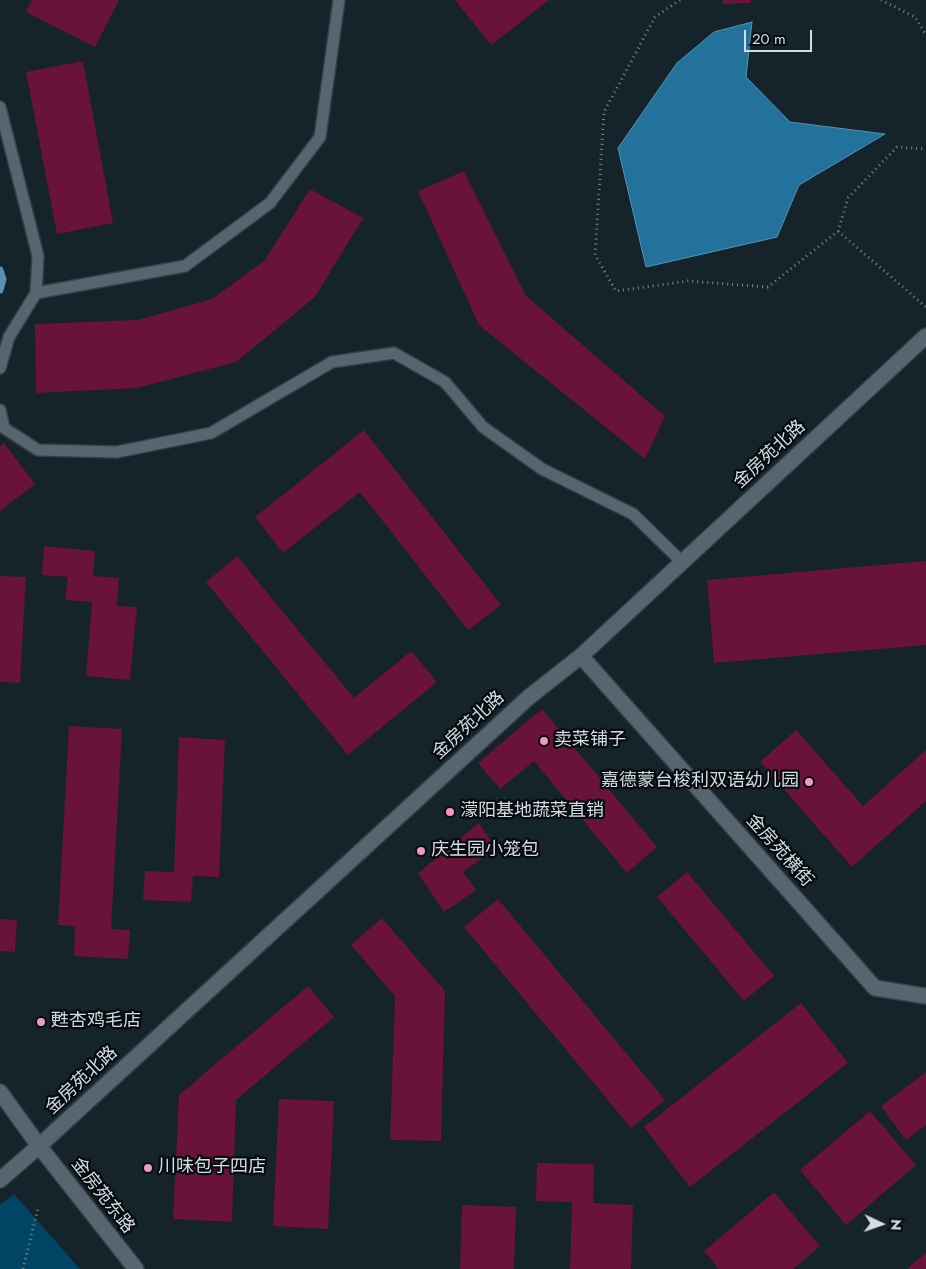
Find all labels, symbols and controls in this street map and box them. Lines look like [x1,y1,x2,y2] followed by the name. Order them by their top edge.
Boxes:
[746,20,814,52] scale bar
[752,28,786,50] text: 20 m
[730,416,810,494] street label: 金房苑北路
[429,687,509,765] street label: 金房苑北路
[554,730,626,752] place label: 卖菜铺子
[538,735,550,747] marker: 卖菜铺子
[601,771,799,793] place label: 嘉德蒙台梭利双语幼儿园
[803,776,815,788] marker: 嘉德蒙台梭利双语幼儿园
[460,801,604,823] place label: 濛阳基地蔬菜直销
[444,806,456,818] marker: 濛阳基地蔬菜直销
[741,810,817,892] street label: 金房苑横街
[431,840,539,862] place label: 庆生园小笼包
[415,845,427,857] marker: 庆生园小笼包
[51,1011,141,1033] place label: 甦杏鸡毛店
[35,1016,47,1028] marker: 甦杏鸡毛店
[42,1042,122,1120] street label: 金房苑北路
[66,1154,138,1238] street label: 金房苑东路
[158,1157,266,1179] place label: 川味包子四店
[142,1162,154,1174] marker: 川味包子四店
[856,1199,906,1249] north arrow
[886,1219,906,1231] text: N

